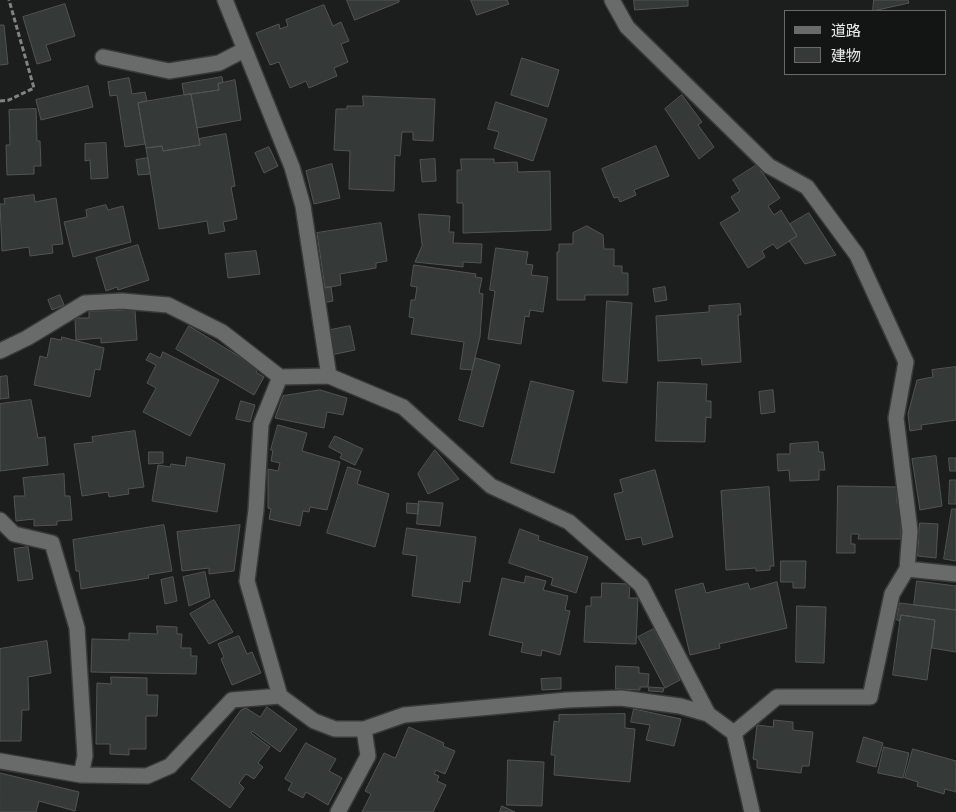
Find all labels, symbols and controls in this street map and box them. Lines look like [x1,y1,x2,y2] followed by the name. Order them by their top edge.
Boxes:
[784,10,946,75] legend
[831,21,861,39] text: 道路
[831,46,861,64] text: 建物

